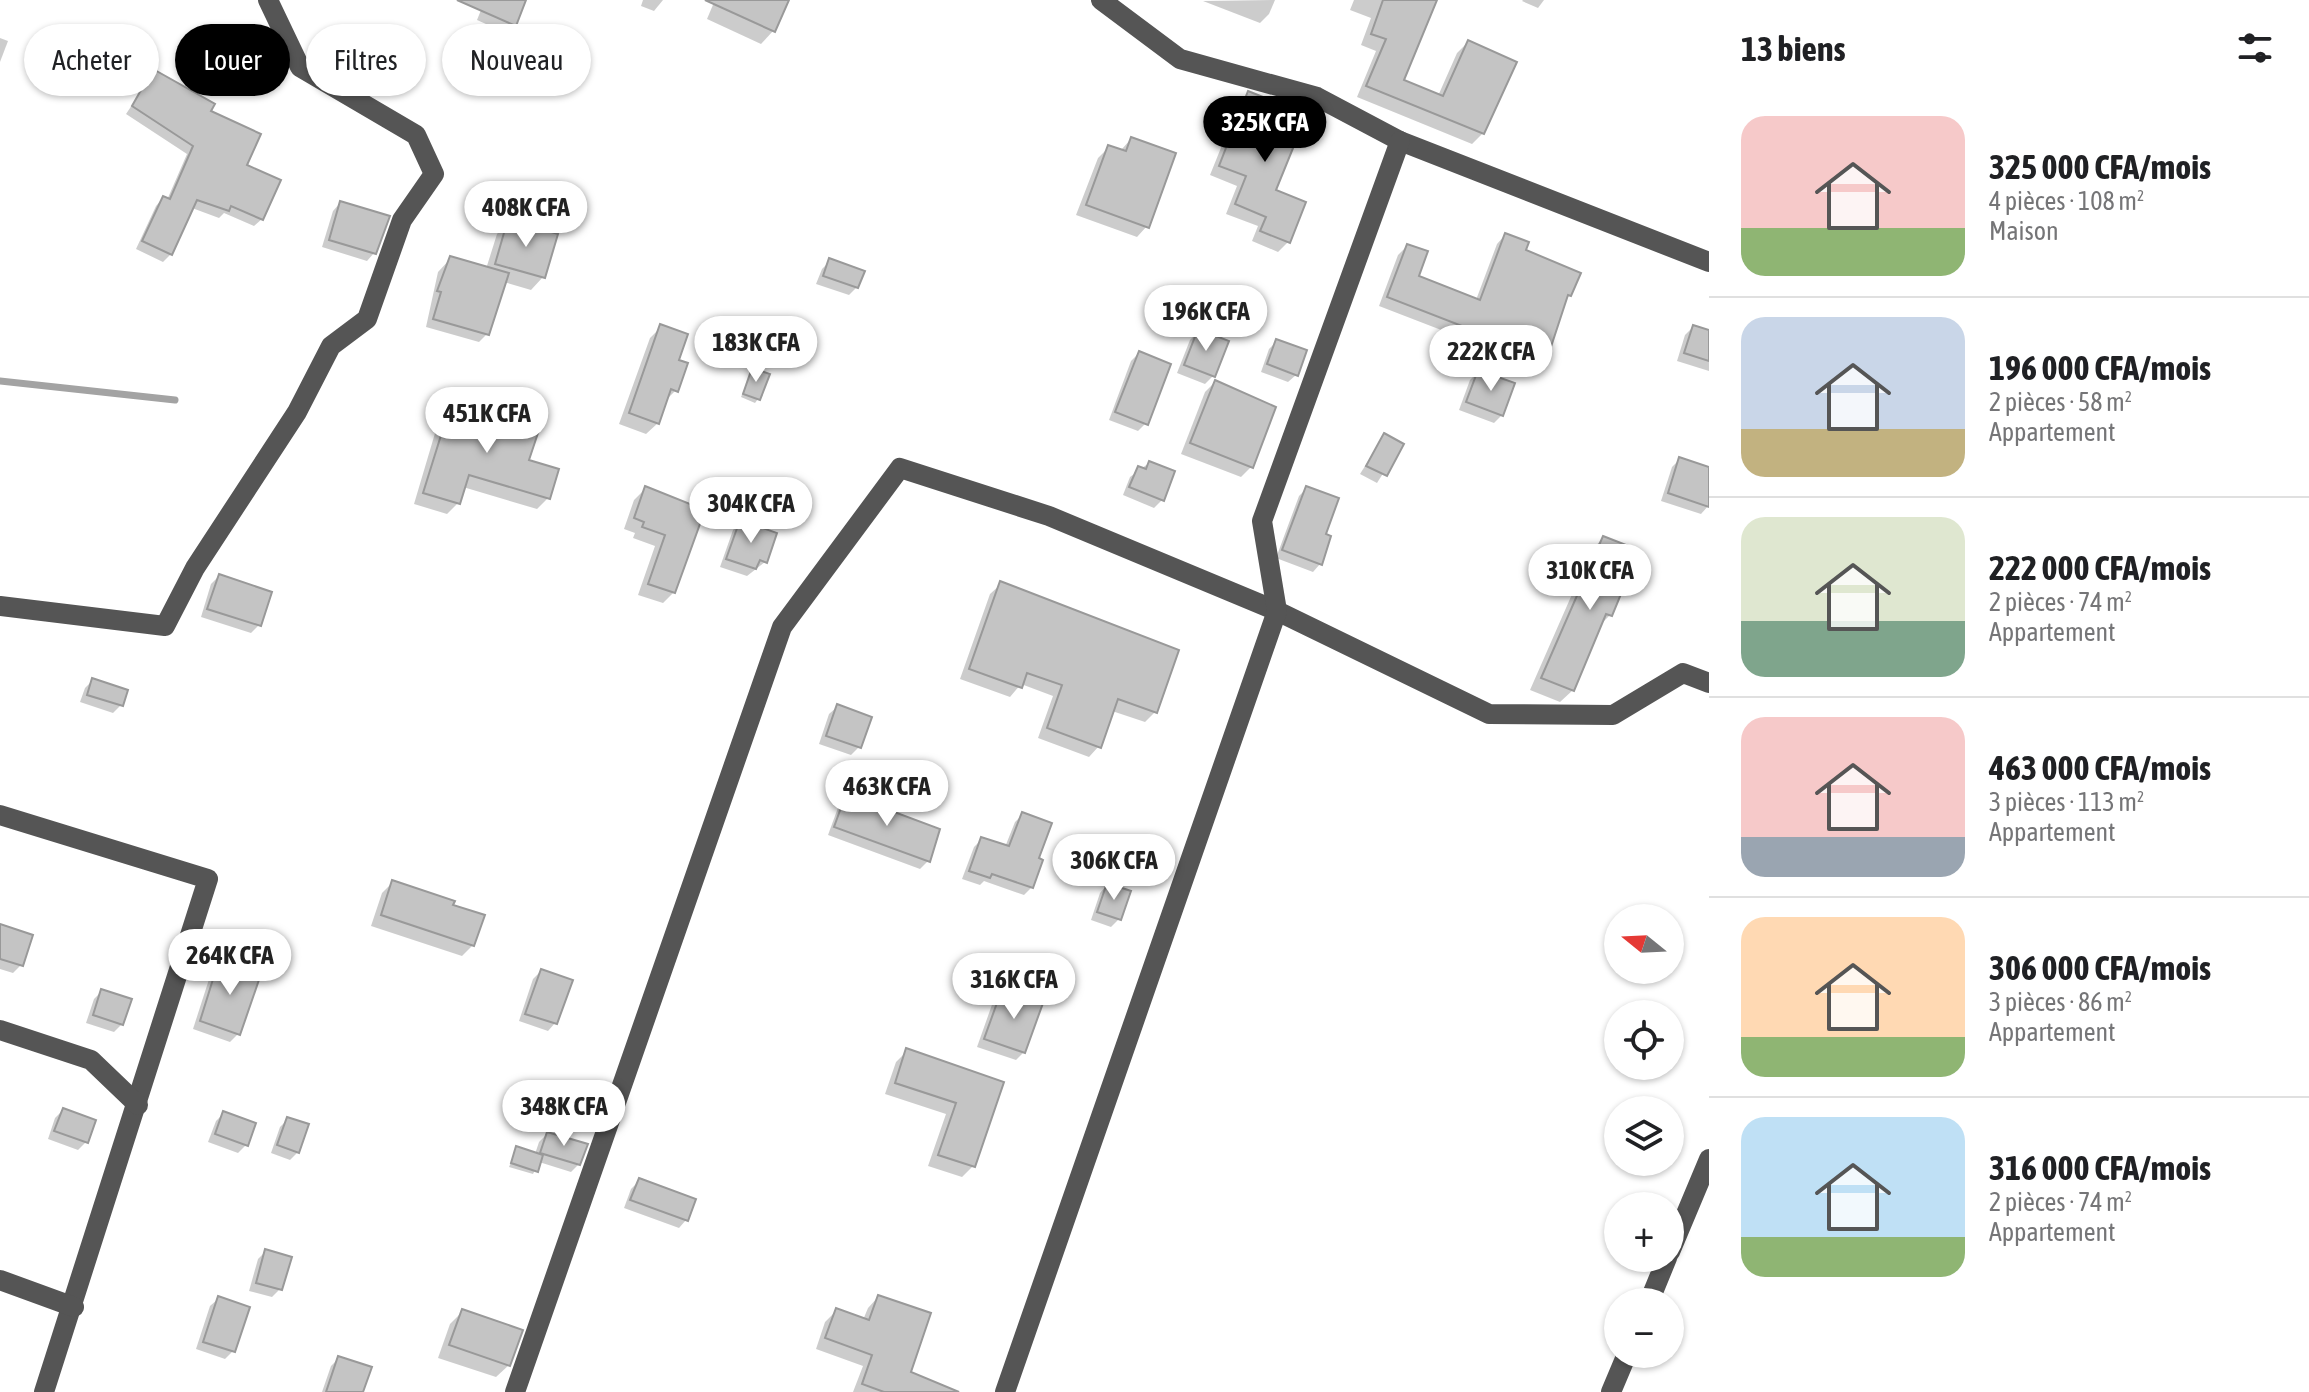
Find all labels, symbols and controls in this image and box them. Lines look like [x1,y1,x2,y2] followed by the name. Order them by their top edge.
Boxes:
[24,24,159,96] chip: Acheter
[175,24,290,96] chip: Louer
[306,24,426,96] chip: Filtres
[442,24,591,96] chip: Nouveau
[2233,26,2277,70] icon: filters
[1741,29,1845,68] text: 13 biens
[1182,96,1348,164] pin: 325K CFA
[1221,107,1309,137] text: 325K CFA
[1989,147,2211,186] text: 325 000 CFA/mois
[1805,148,1901,244] icon: home
[443,181,609,249] pin: 408K CFA
[1989,186,2144,216] text: 4 pièces · 108 m²
[482,192,570,222] text: 408K CFA
[1989,216,2059,246] text: Maison
[1123,285,1289,353] pin: 196K CFA
[1162,296,1250,326] text: 196K CFA
[673,316,839,384] pin: 183K CFA
[1408,325,1574,393] pin: 222K CFA
[712,327,800,357] text: 183K CFA
[1447,336,1535,366] text: 222K CFA
[1989,348,2211,387] text: 196 000 CFA/mois
[1805,349,1901,445] icon: home
[404,387,570,455] pin: 451K CFA
[1989,387,2132,417] text: 2 pièces · 58 m²
[443,398,531,428] text: 451K CFA
[1989,417,2116,447] text: Appartement
[668,477,834,545] pin: 304K CFA
[707,488,795,518] text: 304K CFA
[1507,544,1673,612] pin: 310K CFA
[1989,548,2211,587] text: 222 000 CFA/mois
[1805,549,1901,645] icon: home
[1546,555,1634,585] text: 310K CFA
[1989,587,2132,617] text: 2 pièces · 74 m²
[1989,617,2116,647] text: Appartement
[1989,748,2211,787] text: 463 000 CFA/mois
[1805,749,1901,845] icon: home
[804,760,970,828] pin: 463K CFA
[843,771,931,801] text: 463K CFA
[1989,787,2144,817] text: 3 pièces · 113 m²
[1989,817,2116,847] text: Appartement
[1031,834,1197,902] pin: 306K CFA
[1070,845,1158,875] text: 306K CFA
[1604,904,1684,984] north arrow
[1604,904,1684,1368] map controls
[147,929,313,997] pin: 264K CFA
[186,940,274,970] text: 264K CFA
[1989,948,2211,987] text: 306 000 CFA/mois
[1805,949,1901,1045] icon: home
[931,953,1097,1021] pin: 316K CFA
[970,964,1058,994] text: 316K CFA
[1989,987,2132,1017] text: 3 pièces · 86 m²
[1604,1000,1684,1080] button: locate
[1989,1017,2116,1047] text: Appartement
[481,1080,647,1148] pin: 348K CFA
[520,1091,608,1121] text: 348K CFA
[1604,1096,1684,1176] button: layers
[1989,1148,2211,1187] text: 316 000 CFA/mois
[1805,1149,1901,1245] icon: home
[1989,1187,2132,1217] text: 2 pièces · 74 m²
[1604,1192,1684,1272] button: +
[1989,1217,2116,1247] text: Appartement
[1604,1288,1684,1368] button: −

